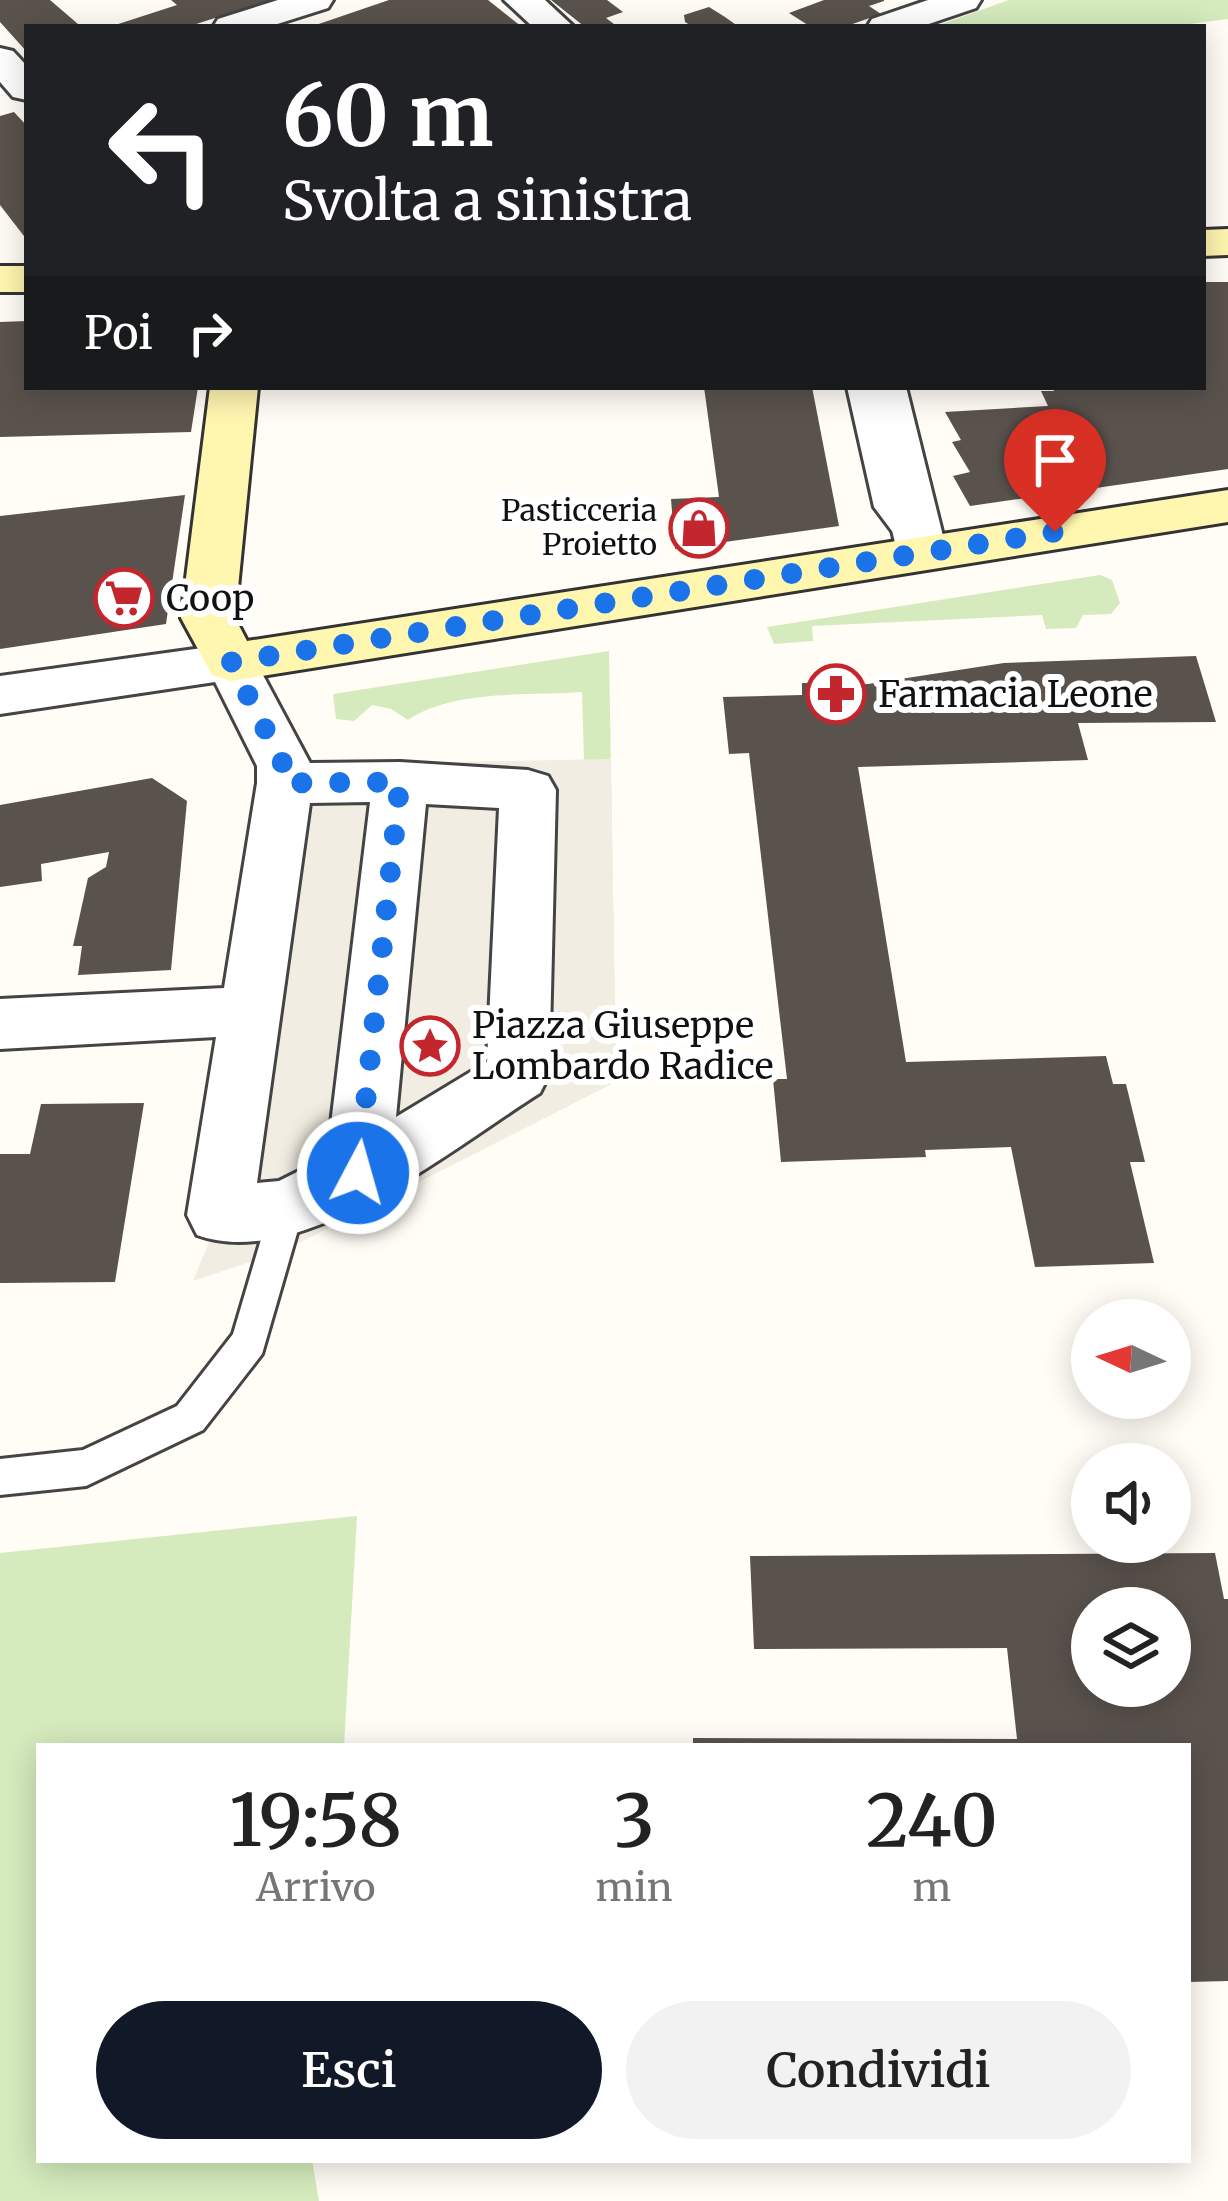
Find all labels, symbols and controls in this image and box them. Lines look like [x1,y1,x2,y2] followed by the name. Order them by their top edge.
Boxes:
[282,63,493,169] text: 60 m
[84,72,240,228] icon: left
[282,167,692,235] text: Svolta a sinistra
[177,300,243,366] icon: right
[84,305,153,361] text: Poi
[1004,409,1106,532] pin
[1022,427,1088,493] icon: arrive
[501,491,657,563] place label: Pasticceria Proietto
[668,497,730,559] shop icon: Pasticceria Proietto
[93,567,155,629] supermarket icon: Coop
[166,576,254,621] place label: Coop
[805,663,867,725] pharmacy icon: Farmacia Leone
[878,672,1153,717] place label: Farmacia Leone
[472,1003,773,1089] place label: Piazza Giuseppe Lombardo Radice
[399,1015,461,1077] place icon: Piazza Giuseppe Lombardo Radice
[295,1110,421,1236] position arrow
[1071,1299,1191,1419] north arrow
[1071,1299,1191,1707] map controls
[1071,1443,1191,1563] button: sound
[1071,1587,1191,1707] button: layers
[229,1775,402,1866] text: 19:58
[613,1775,655,1866] text: 3
[866,1775,998,1866] text: 240
[256,1863,375,1912] text: Arrivo
[595,1863,673,1912] text: min
[912,1863,951,1912] text: m
[96,2001,602,2139] button: Esci
[626,2001,1131,2139] button: Condividi

